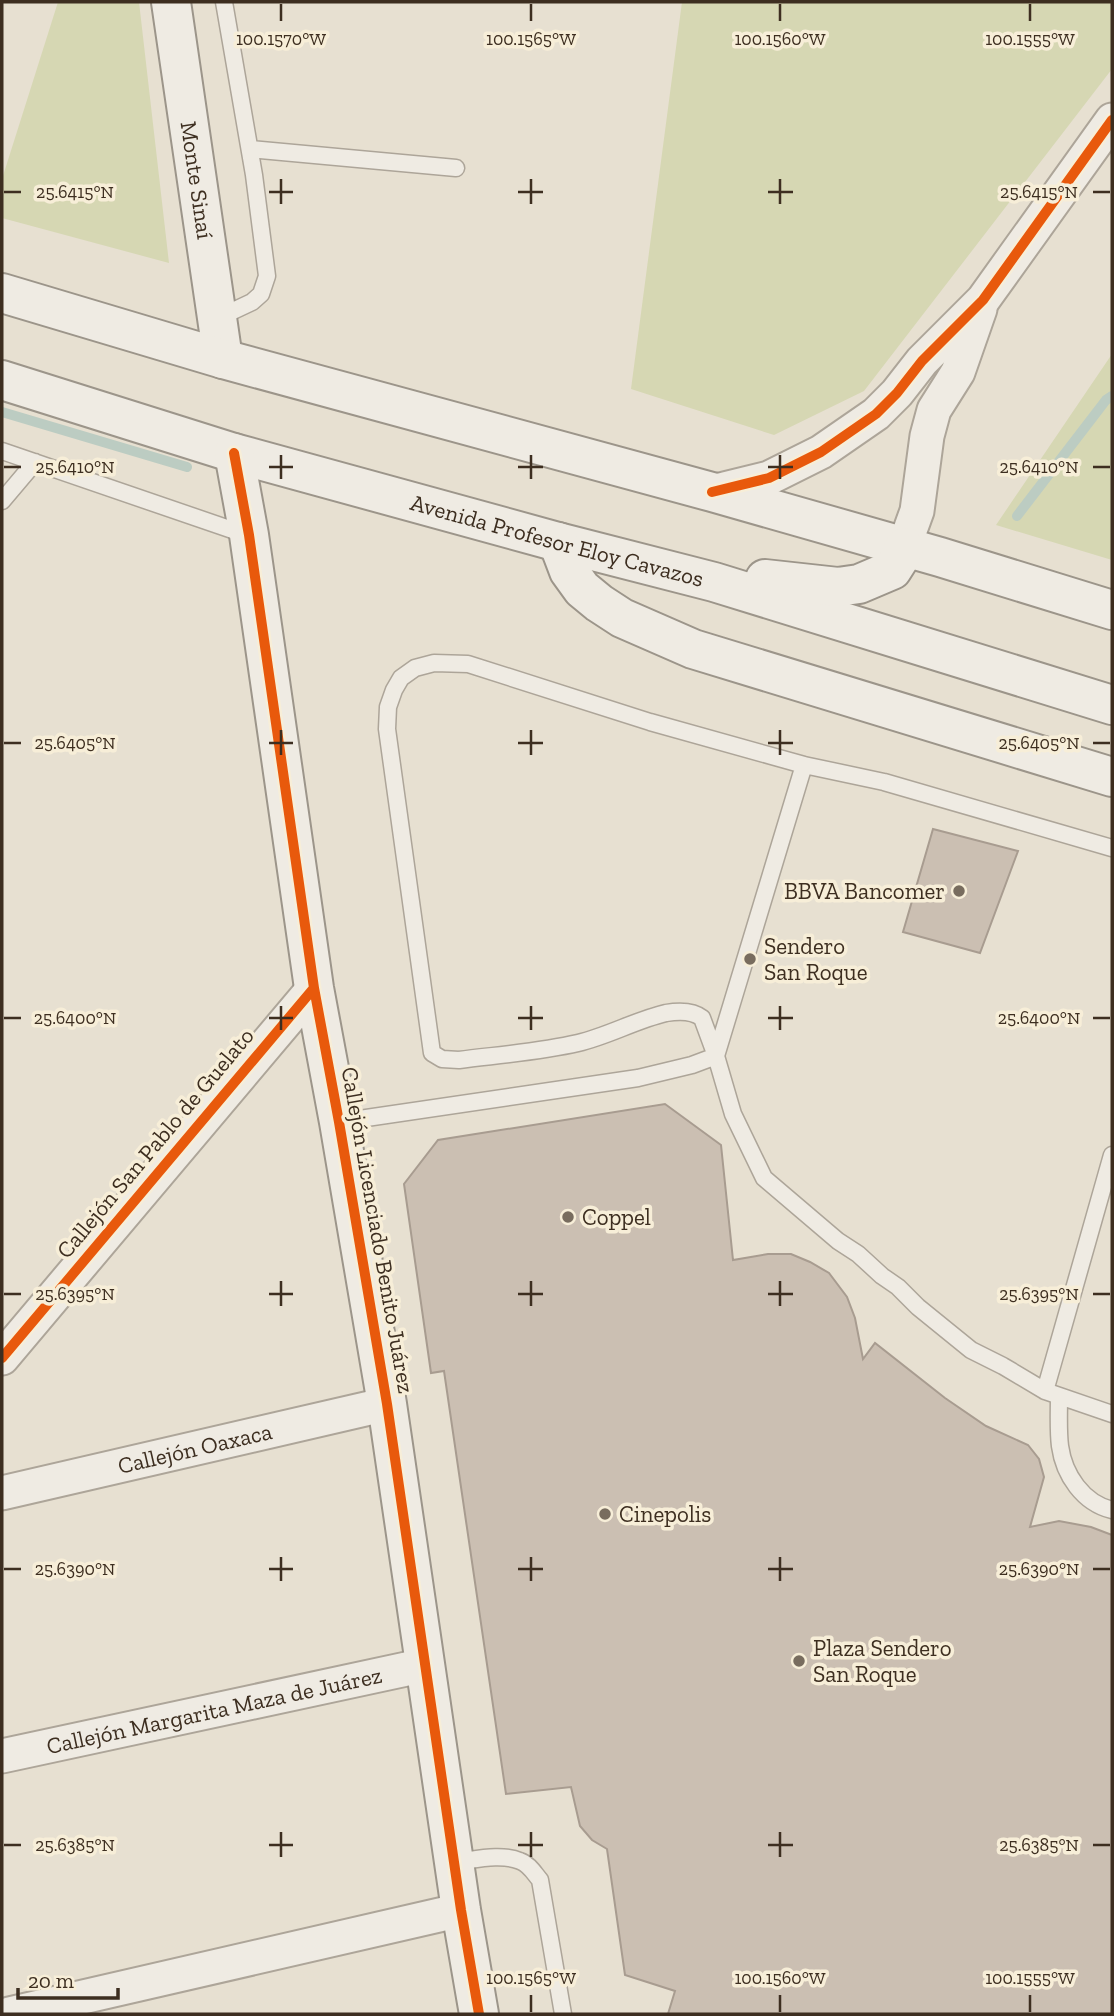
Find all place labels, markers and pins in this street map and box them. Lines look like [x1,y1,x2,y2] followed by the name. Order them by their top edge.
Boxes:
[784,877,945,905] place label: BBVA Bancomer
[951,883,967,899] marker: BBVA Bancomer
[764,932,867,986] place label: Sendero San Roque
[742,951,758,967] marker: Sendero San Roque
[582,1203,651,1231] place label: Coppel
[560,1209,576,1225] marker: Coppel
[619,1500,711,1528] place label: Cinepolis
[597,1506,613,1522] marker: Cinepolis
[813,1634,952,1688] place label: Plaza Sendero San Roque
[791,1653,807,1669] marker: Plaza Sendero San Roque

